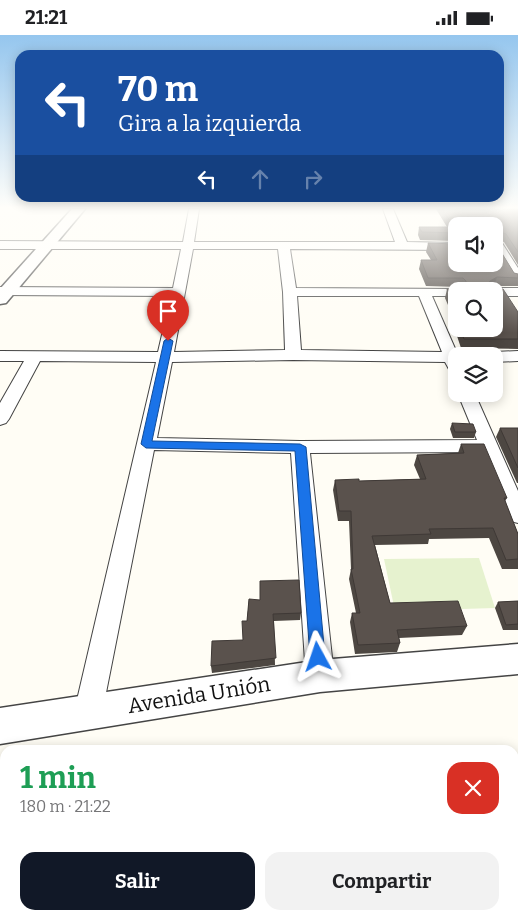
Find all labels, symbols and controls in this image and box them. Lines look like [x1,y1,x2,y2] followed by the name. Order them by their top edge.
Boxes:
[25,6,67,29] text: 21:21
[118,68,198,110] text: 70 m
[35,70,100,135] icon: left
[118,110,301,137] text: Gira a la izquierda
[193,165,221,193] icon: left
[246,165,274,193] icon: ahead
[299,165,327,193] icon: right
[448,217,503,402] map controls
[448,217,503,272] button: sound
[448,282,503,337] button: search
[147,290,189,341] pin
[154,297,182,325] icon: arrive
[448,347,503,402] button: layers
[291,630,343,682] position arrow
[126,671,272,719] street label: Avenida Unión
[20,760,96,796] text: 1 min
[447,762,499,814] button: close
[20,797,111,816] text: 180 m · 21:22
[20,852,255,910] button: Salir
[265,852,499,910] button: Compartir

